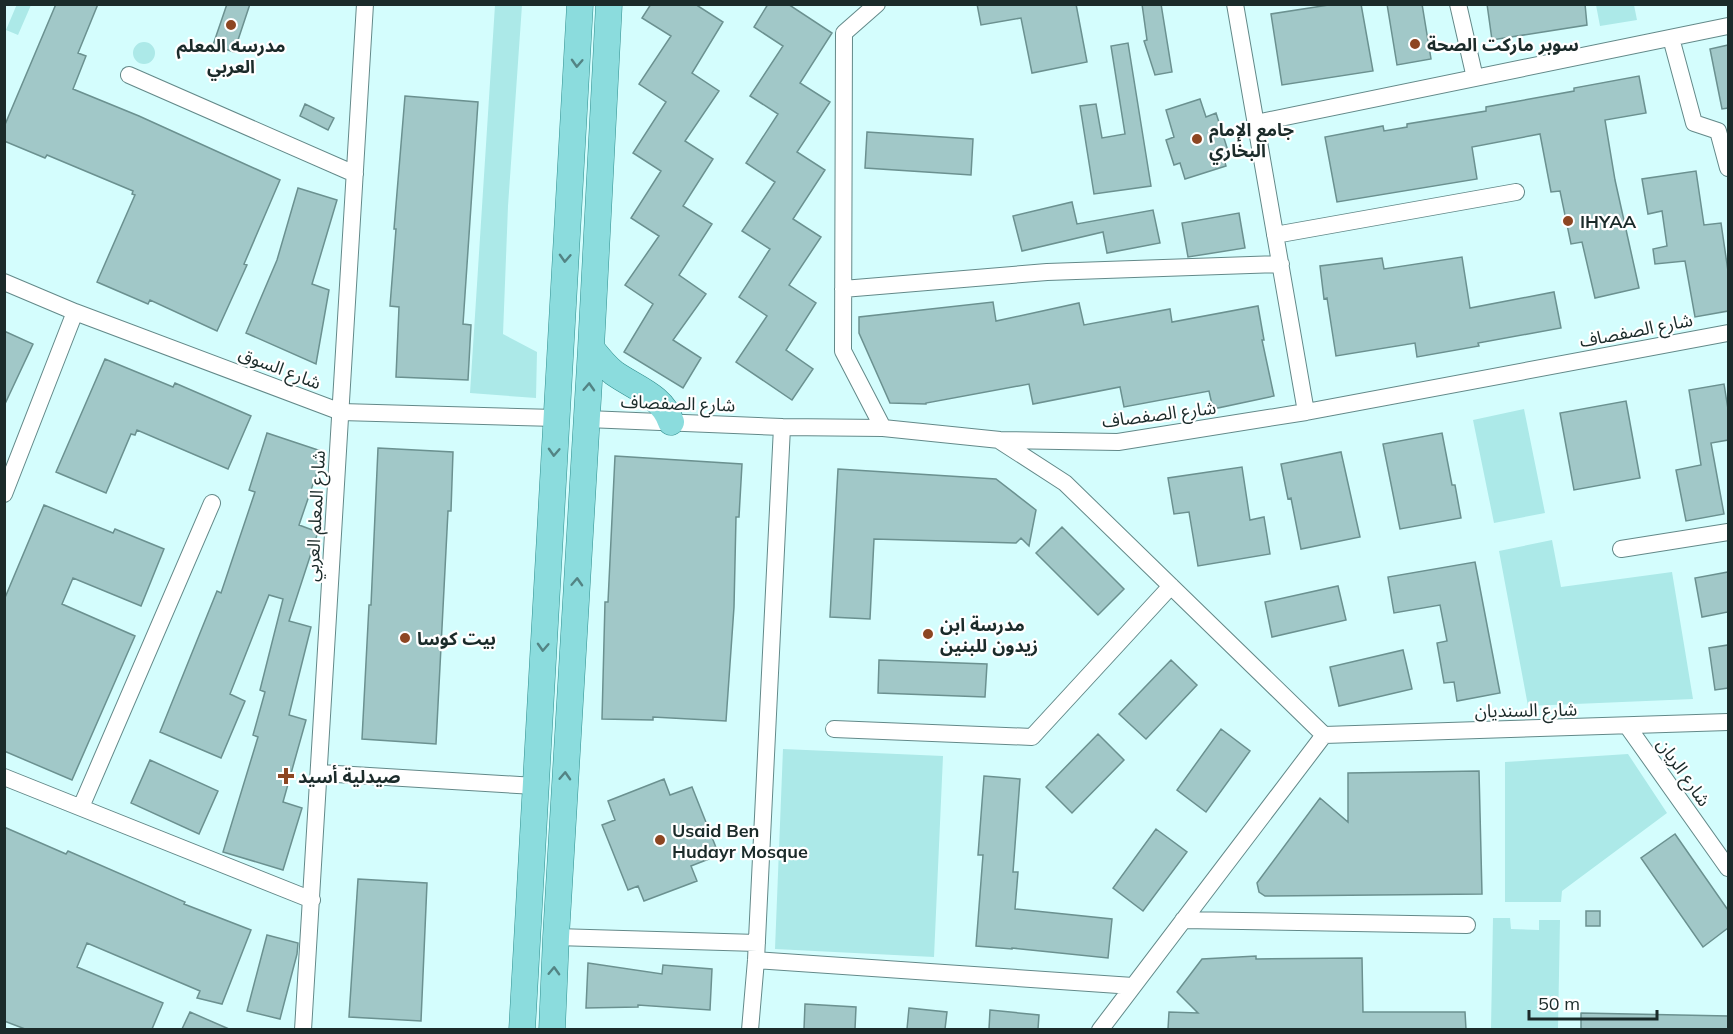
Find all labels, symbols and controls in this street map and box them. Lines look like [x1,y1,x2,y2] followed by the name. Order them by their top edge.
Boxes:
[224,18,238,32] marker: مدرسه المعلم العربي
[1427,33,1579,56] place label: سوبر ماركت الصحة
[176,34,286,81] place label: مدرسه المعلم العربي
[1408,37,1422,51] marker: سوبر ماركت الصحة
[570,58,583,67] one-way arrow
[1209,118,1294,165] place label: جامع الإمام البخاري
[1190,132,1204,146] marker: جامع الإمام البخاري
[1580,210,1637,233] place label: IHYAA
[1561,214,1575,228] marker: IHYAA
[559,253,572,262] one-way arrow
[1577,308,1695,355] street label: شارع الصفصاف
[234,342,324,397] street label: شارع السوق
[582,383,595,392] one-way arrow
[620,390,736,419] street label: شارع الصفصاف
[1101,396,1218,435] street label: شارع الصفصاف
[547,448,560,457] one-way arrow
[300,450,333,583] street label: شارع المعلم العربي
[570,577,583,586] one-way arrow
[940,613,1038,657] place label: مدرسة ابن زيدون للبنين
[417,627,496,650] place label: بيت كوسا
[921,627,935,641] marker: مدرسة ابن زيدون للبنين
[398,631,412,645] marker: بيت كوسا
[536,642,549,651] one-way arrow
[1474,698,1578,725] street label: شارع السنديان
[1650,733,1716,812] street label: شارع الريان
[298,764,400,788] place label: صيدلية أسيد
[279,769,293,783] marker: صيدلية أسيد
[559,772,572,781] one-way arrow
[672,819,808,863] place label: Usaid Ben Hudayr Mosque
[653,833,667,847] marker: Usaid Ben Hudayr Mosque
[548,967,561,976] one-way arrow
[1529,983,1656,1021] scale bar
[1538,992,1580,1015] text: 50 m

